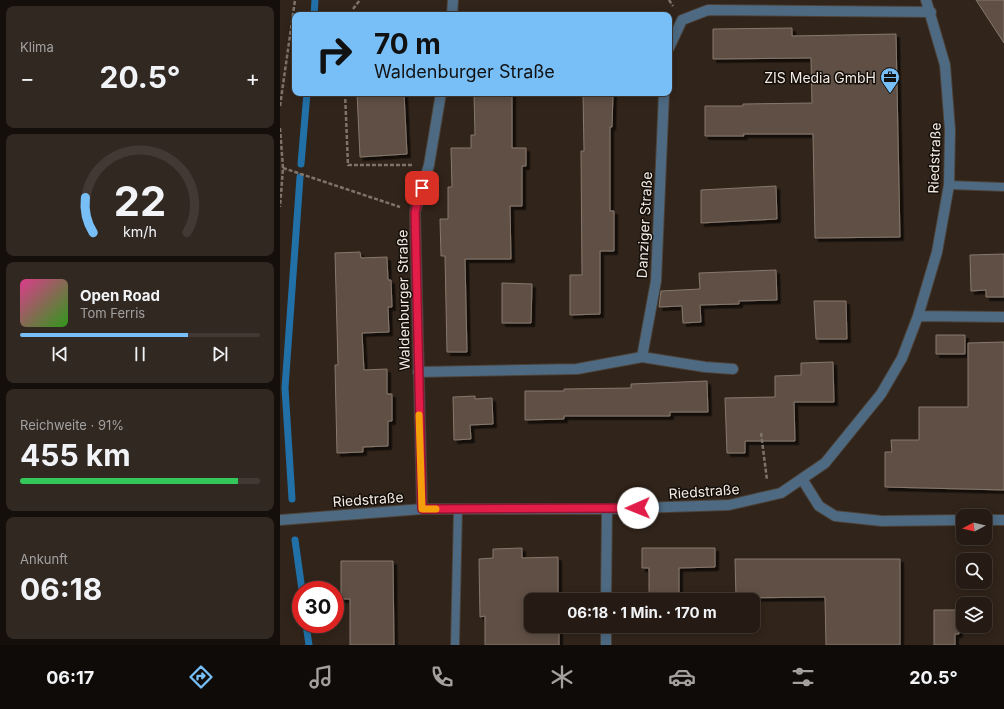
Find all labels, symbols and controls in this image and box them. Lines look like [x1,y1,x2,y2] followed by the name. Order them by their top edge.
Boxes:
[374,27,441,61] text: 70 m
[308,28,360,80] icon: right
[20,39,54,55] text: Klima
[100,59,180,95] text: 20.5°
[374,61,555,82] text: Waldenburger Straße
[20,65,35,91] text: −
[245,65,260,91] text: +
[879,66,901,94] office icon: ZIS Media GmbH
[764,69,876,86] place label: ZIS Media GmbH
[924,122,944,194] street label: Riedstraße
[405,171,439,205] pin
[633,171,655,279] street label: Danziger Straße
[114,175,166,225] text: 22
[411,177,433,199] icon: arrive
[123,222,157,239] text: km/h
[393,230,413,370] street label: Waldenburger Straße
[80,286,160,305] text: Open Road
[80,305,145,321] text: Tom Ferris
[49,343,71,365] icon: previous
[129,343,151,365] icon: pause
[209,343,231,365] icon: next
[20,417,124,433] text: Reichweite · 91%
[20,437,131,473] text: 455 km
[668,480,740,502] street label: Riedstraße
[617,487,659,529] position arrow
[332,488,404,510] street label: Riedstraße
[956,509,992,545] north arrow
[956,509,992,633] map controls
[20,551,68,567] text: Ankunft
[956,553,992,589] button: search
[20,571,102,607] text: 06:18
[292,581,344,633] speed limit sign: 30
[956,597,992,633] button: layers
[567,603,717,622] text: 06:18 · 1 Min. · 170 m
[187,663,215,691] icon: directions
[307,663,335,691] icon: music
[428,663,456,691] icon: phone
[548,663,576,691] icon: climate
[668,663,696,691] icon: car
[789,663,817,691] icon: filters
[46,667,94,688] text: 06:17
[909,667,958,688] text: 20.5°

